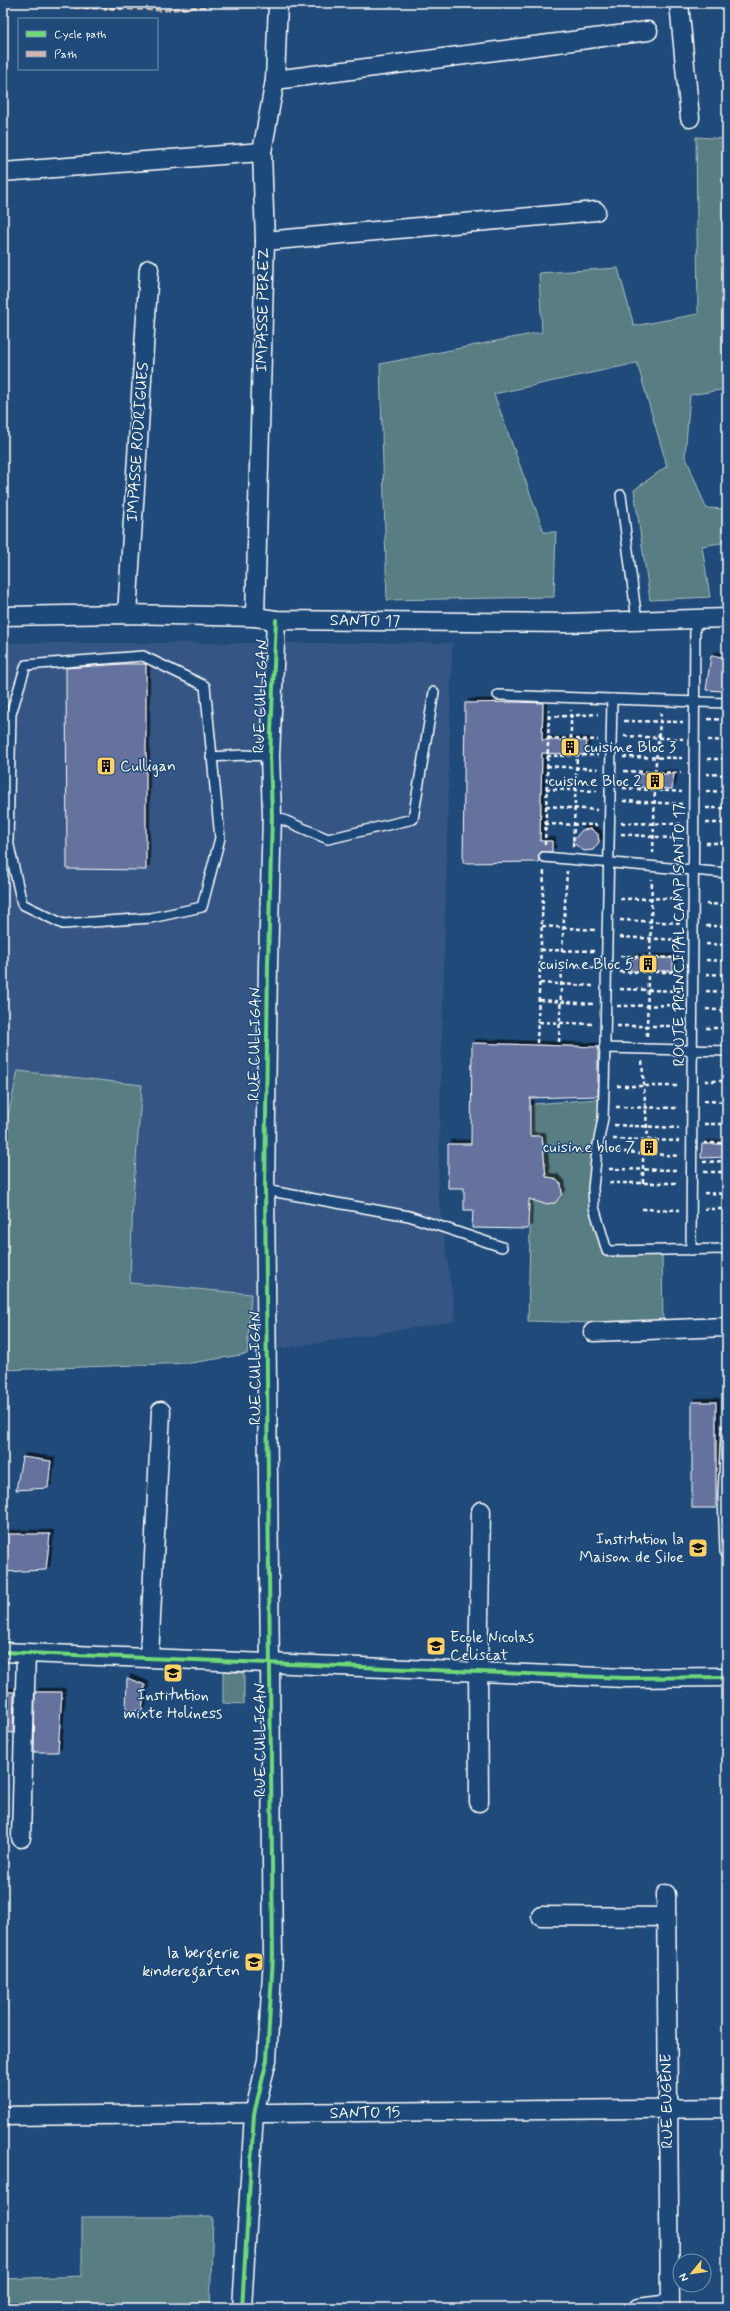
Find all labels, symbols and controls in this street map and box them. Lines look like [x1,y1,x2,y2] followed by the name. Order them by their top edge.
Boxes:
[18,18,158,70] legend
[54,27,106,43] text: Cycle path
[54,47,77,63] text: Path
[251,248,275,372] street label: IMPASSE PEREZ
[122,361,154,523] street label: IMPASSE RODRIGUES
[330,610,400,632] street label: SANTO 17
[249,638,273,754] street label: RUE CULLIGAN
[559,736,581,758] building icon: cuisine Bloc 3
[584,737,676,758] place label: cuisine Bloc 3
[95,755,117,777] building icon: Culligan
[120,756,176,777] place label: Culligan
[644,770,666,792] building icon: cuisine Bloc 2
[548,771,641,792] place label: cuisine Bloc 2
[669,803,690,1067] street label: ROUTE PRINCIPAL CAMP SANTO 17
[637,953,659,975] building icon: cuisine Bloc 5
[540,954,634,975] place label: cuisine Bloc 5
[244,987,266,1101] street label: RUE CULLIGAN
[638,1136,660,1158] building icon: cuisine bloc 7
[543,1137,635,1158] place label: cuisine bloc 7
[245,1311,266,1425] street label: RUE CULLIGAN
[579,1529,684,1568] place label: Institution la Maison de Siloe
[687,1537,709,1559] school or university icon: Institution la Maison de Siloe
[450,1627,534,1666] place label: Ecole Nicolas Celiscat
[425,1635,447,1657] school or university icon: Ecole Nicolas Celiscat
[162,1662,184,1684] school or university icon: Institution mixte Holiness
[250,1683,271,1797] street label: RUE CULLIGAN
[124,1685,222,1724] place label: Institution mixte Holiness
[142,1943,240,1983] place label: la bergerie kinderegarten
[243,1951,265,1973] school or university icon: la bergerie kinderegarten
[656,2053,678,2149] street label: RUE EUGÈNE
[329,2102,401,2124] street label: SANTO 15
[672,2253,712,2293] north arrow
[676,2271,692,2284] text: N

